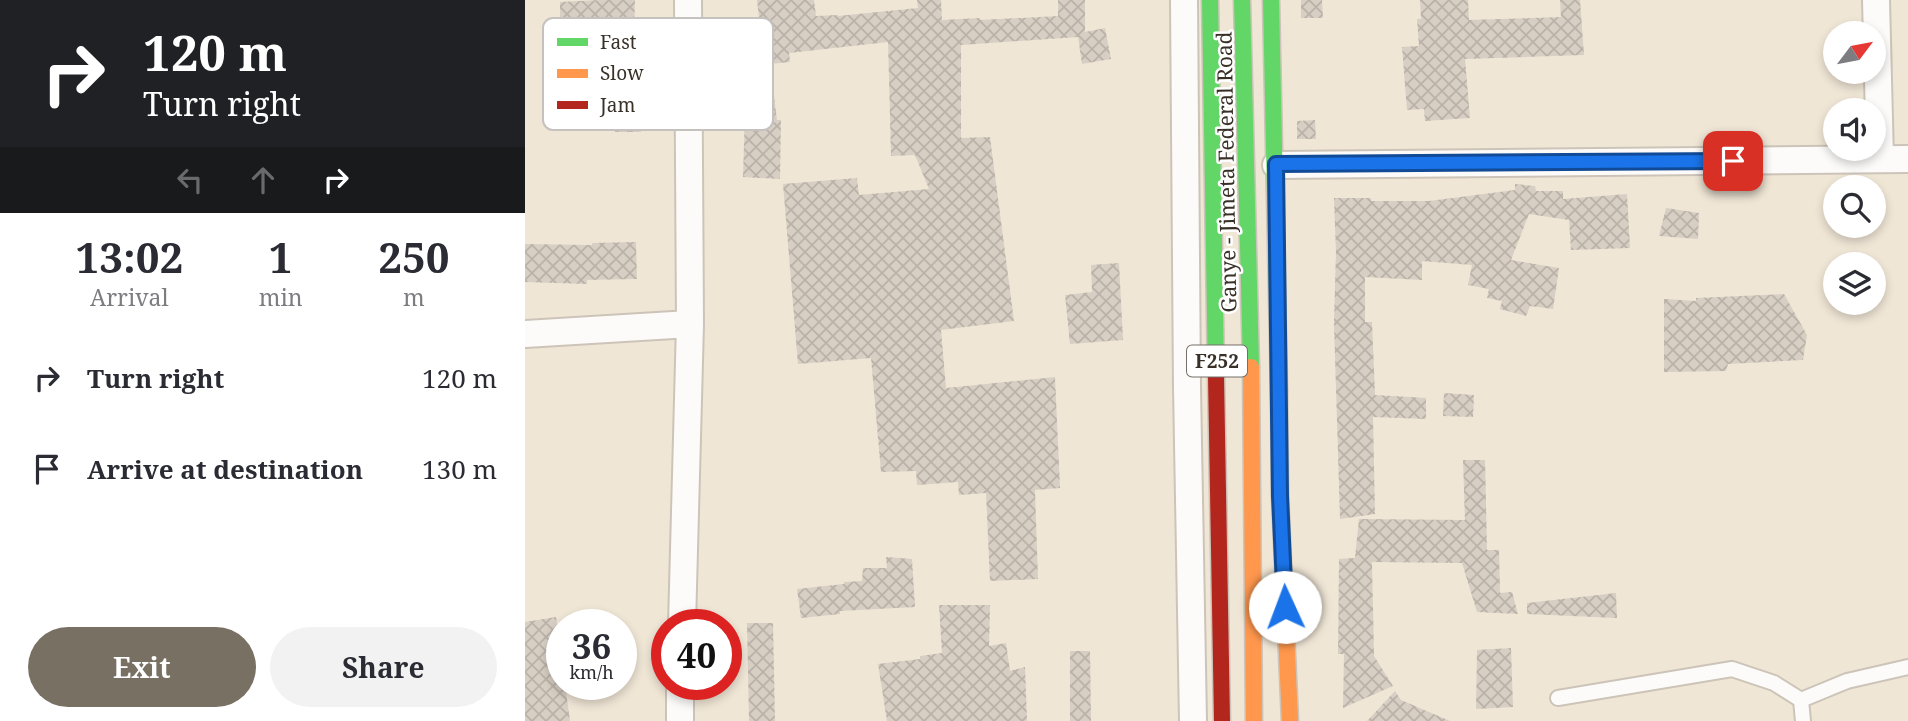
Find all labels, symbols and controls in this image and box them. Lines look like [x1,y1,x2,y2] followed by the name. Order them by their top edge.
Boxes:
[543,18,773,130] legend
[143,19,287,85] text: 120 m
[1823,21,1887,84] north arrow
[1823,21,1886,315] map controls
[28,28,119,119] icon: right
[600,29,637,55] text: Fast
[1210,31,1242,313] street label: Ganye - Jimeta Federal Road
[600,60,644,86] text: Slow
[143,82,301,125] text: Turn right
[599,92,635,118] text: Jam
[1823,98,1886,161] button: sound
[1703,131,1763,191] pin
[1714,142,1752,180] icon: arrive
[171,161,209,199] icon: left
[244,161,282,199] icon: ahead
[317,161,355,199] icon: right
[1823,175,1886,238] button: search
[76,228,183,285] text: 13:02
[269,228,293,285] text: 1
[378,228,449,285] text: 250
[1823,252,1886,315] button: layers
[90,281,169,313] text: Arrival
[259,281,303,313] text: min
[403,281,425,313] text: m
[1187,346,1247,376] road number: F252
[28,359,66,397] icon: right
[87,360,224,396] text: Turn right
[422,360,497,396] text: 120 m
[28,450,66,488] icon: arrive
[87,451,363,487] text: Arrive at destination
[422,451,497,487] text: 130 m
[1248,570,1322,644] position arrow
[651,609,742,700] speed limit sign: 40
[572,622,611,669] text: 36
[28,627,256,707] button: Exit
[270,627,497,707] button: Share
[569,660,614,684] text: km/h

